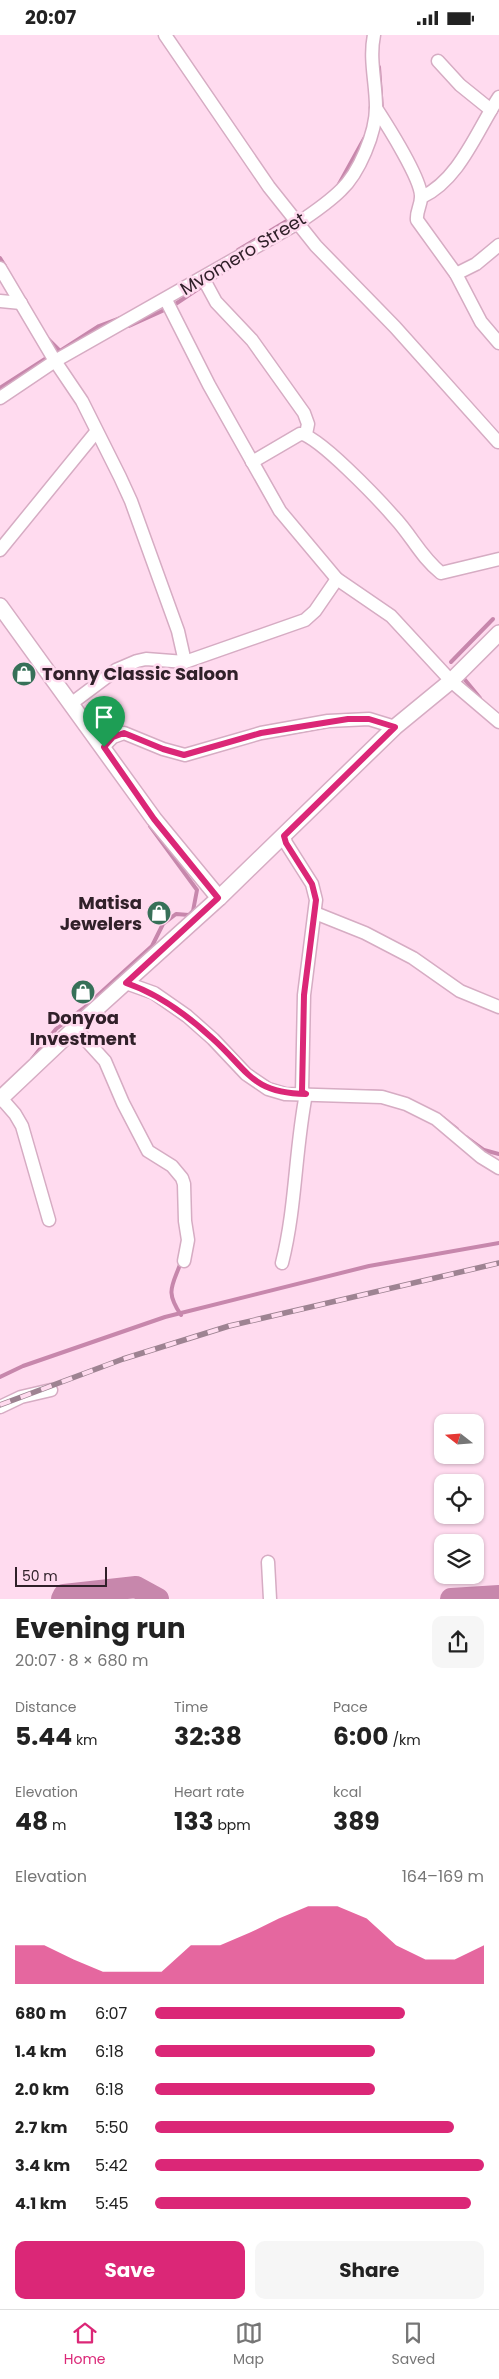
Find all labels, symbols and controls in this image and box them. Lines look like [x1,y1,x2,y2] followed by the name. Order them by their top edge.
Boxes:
[25,4,76,31] text: 20:07
[175,206,310,301] street label: Mvomero Street
[11,661,37,687] shop icon: Tonny Classic Saloon
[42,661,239,686] place label: Tonny Classic Saloon
[83,696,125,747] pin
[90,703,118,731] icon: arrive
[60,890,142,936] place label: Matisa Jewelers
[146,900,172,926] shop icon: Matisa Jewelers
[70,979,96,1005] shop icon: Donyoa Investment
[30,1005,136,1051] place label: Donyoa Investment
[434,1414,484,1464] north arrow
[434,1414,484,1584] map controls
[434,1474,484,1524] button: locate
[434,1534,484,1584] button: layers
[15,1564,108,1587] scale bar
[22,1566,58,1586] text: 50 m
[15,1609,186,1648] text: Evening run
[432,1616,484,1668] button: share
[15,1649,148,1672] text: 20:07 · 8 × 680 m
[15,1697,76,1717] text: Distance
[174,1697,208,1717] text: Time
[333,1697,368,1717] text: Pace
[15,1719,72,1754] text: 5.44
[174,1719,242,1754] text: 32:38
[333,1719,389,1754] text: 6:00
[72,1730,98,1750] text: km
[389,1730,421,1750] text: /km
[15,1782,78,1802] text: Elevation
[174,1782,244,1802] text: Heart rate
[333,1782,362,1802] text: kcal
[15,1804,48,1839] text: 48
[174,1804,214,1839] text: 133
[333,1804,380,1839] text: 389
[48,1815,66,1835] text: m
[214,1815,251,1835] text: bpm
[15,1865,87,1888] text: Elevation
[402,1865,484,1888] text: 164–169 m
[15,2002,66,2025] text: 680 m
[95,2002,127,2025] text: 6:07
[15,2040,67,2063] text: 1.4 km
[95,2040,124,2063] text: 6:18
[15,2078,69,2101] text: 2.0 km
[95,2078,124,2101] text: 6:18
[15,2116,67,2139] text: 2.7 km
[95,2116,129,2139] text: 5:50
[15,2154,70,2177] text: 3.4 km
[95,2154,128,2177] text: 5:42
[15,2192,67,2215] text: 4.1 km
[95,2192,129,2215] text: 5:45
[15,2241,245,2299] button: Save
[255,2241,484,2299] button: Share
[64,2319,106,2370] tab: Home
[233,2319,264,2370] tab: Map
[392,2319,435,2370] tab: Saved

